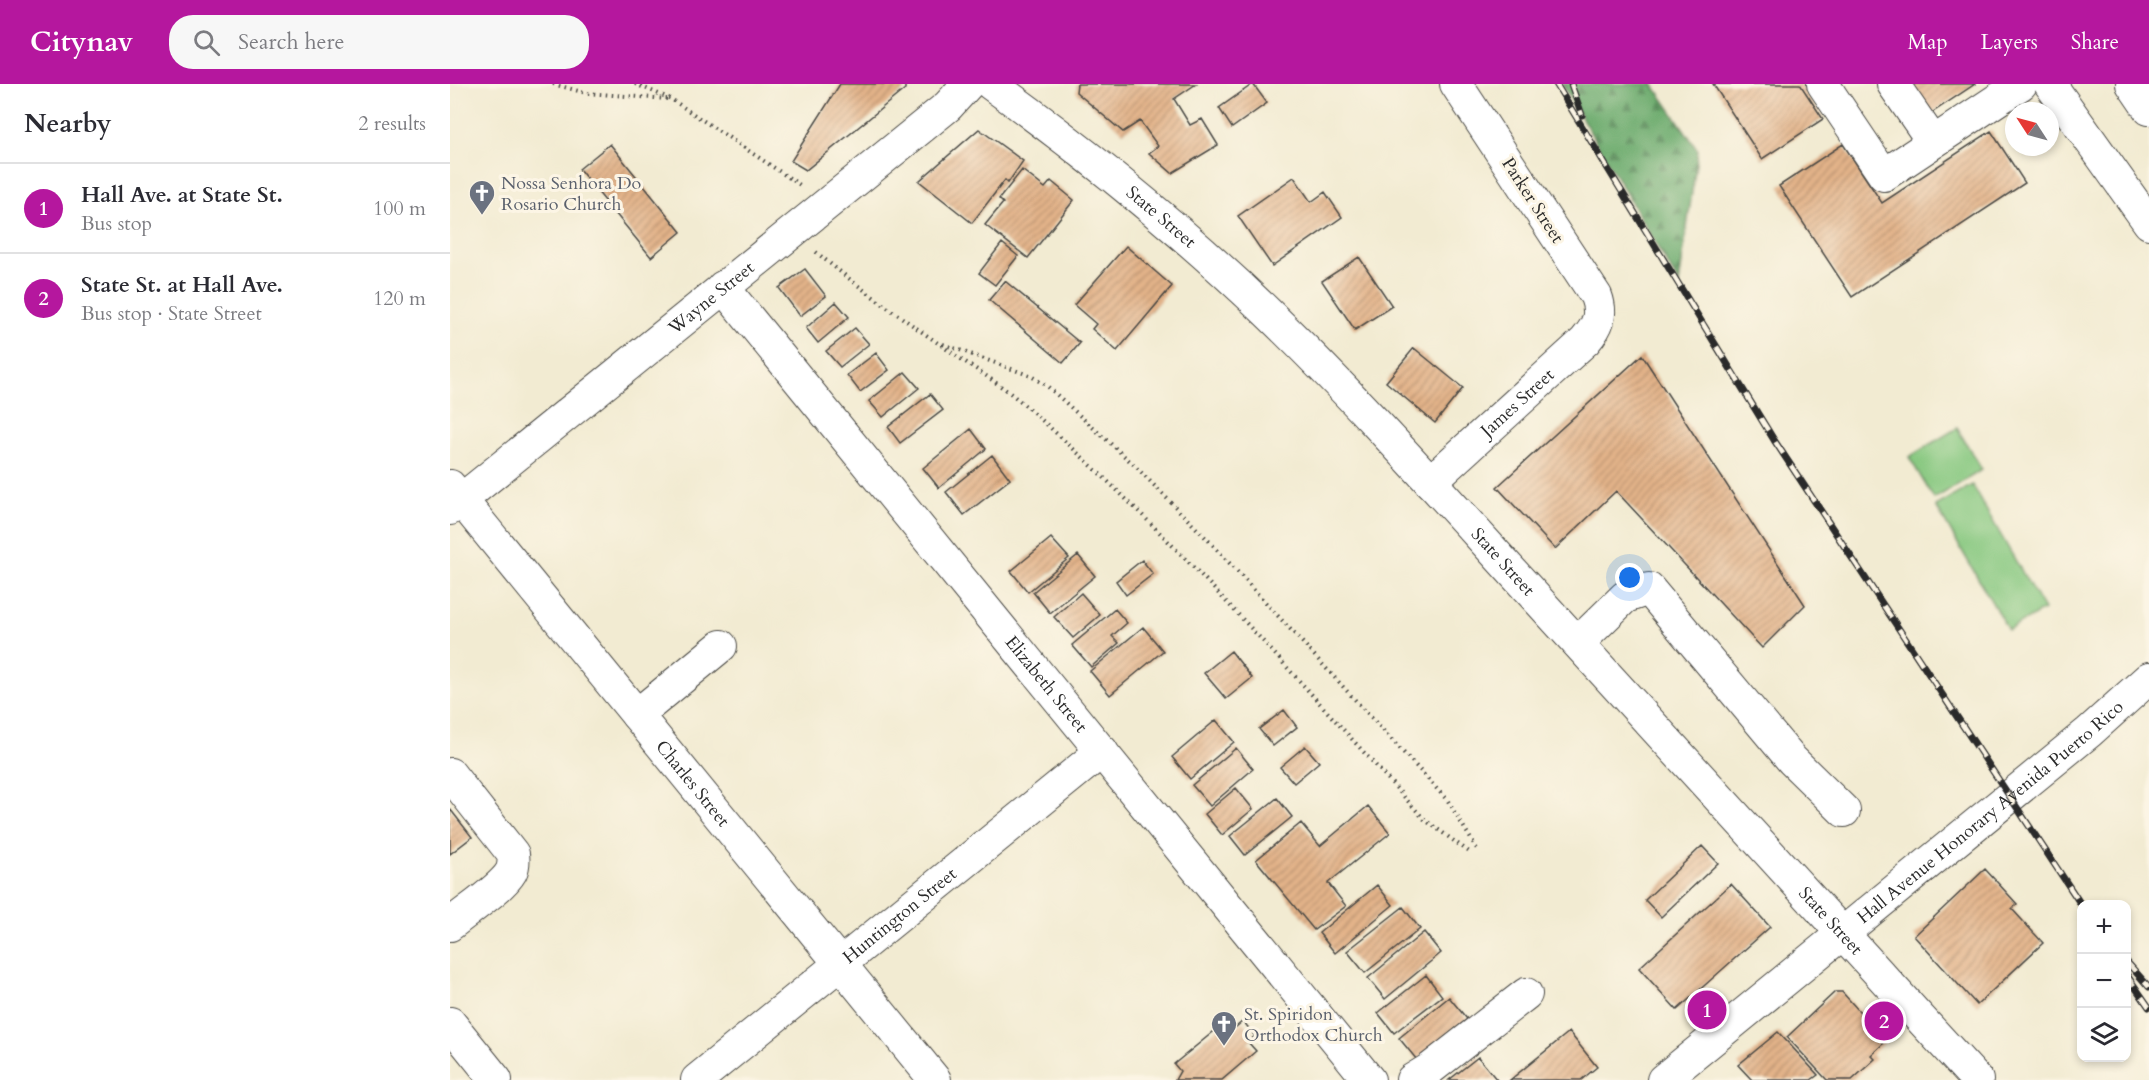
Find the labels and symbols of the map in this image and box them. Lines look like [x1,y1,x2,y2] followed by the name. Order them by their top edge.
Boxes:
[2005,102,2059,156] north arrow
[1496,153,1570,248] street label: Parker Street
[501,171,642,217] place label: Nossa Senhora Do Rosario Church
[467,178,497,216] church icon: Nossa Senhora Do Rosario Church
[1121,180,1202,254] street label: State Street
[663,255,760,341] street label: Wayne Street
[1473,363,1560,445] street label: James Street
[1465,522,1541,602] street label: State Street
[1615,563,1644,592] your location
[999,631,1093,738] street label: Elizabeth Street
[1852,695,2129,930] street label: Hall Avenue Honorary Avenida Puerto Rico
[650,735,736,833] street label: Charles Street
[838,862,962,970] street label: Huntington Street
[1793,881,1868,961] street label: State Street
[1688,988,1726,1032] pin: 1
[1864,998,1904,1044] pin: 2
[1244,1002,1383,1048] place label: St. Spiridon Orthodox Church
[1209,1009,1239,1047] church icon: St. Spiridon Orthodox Church

